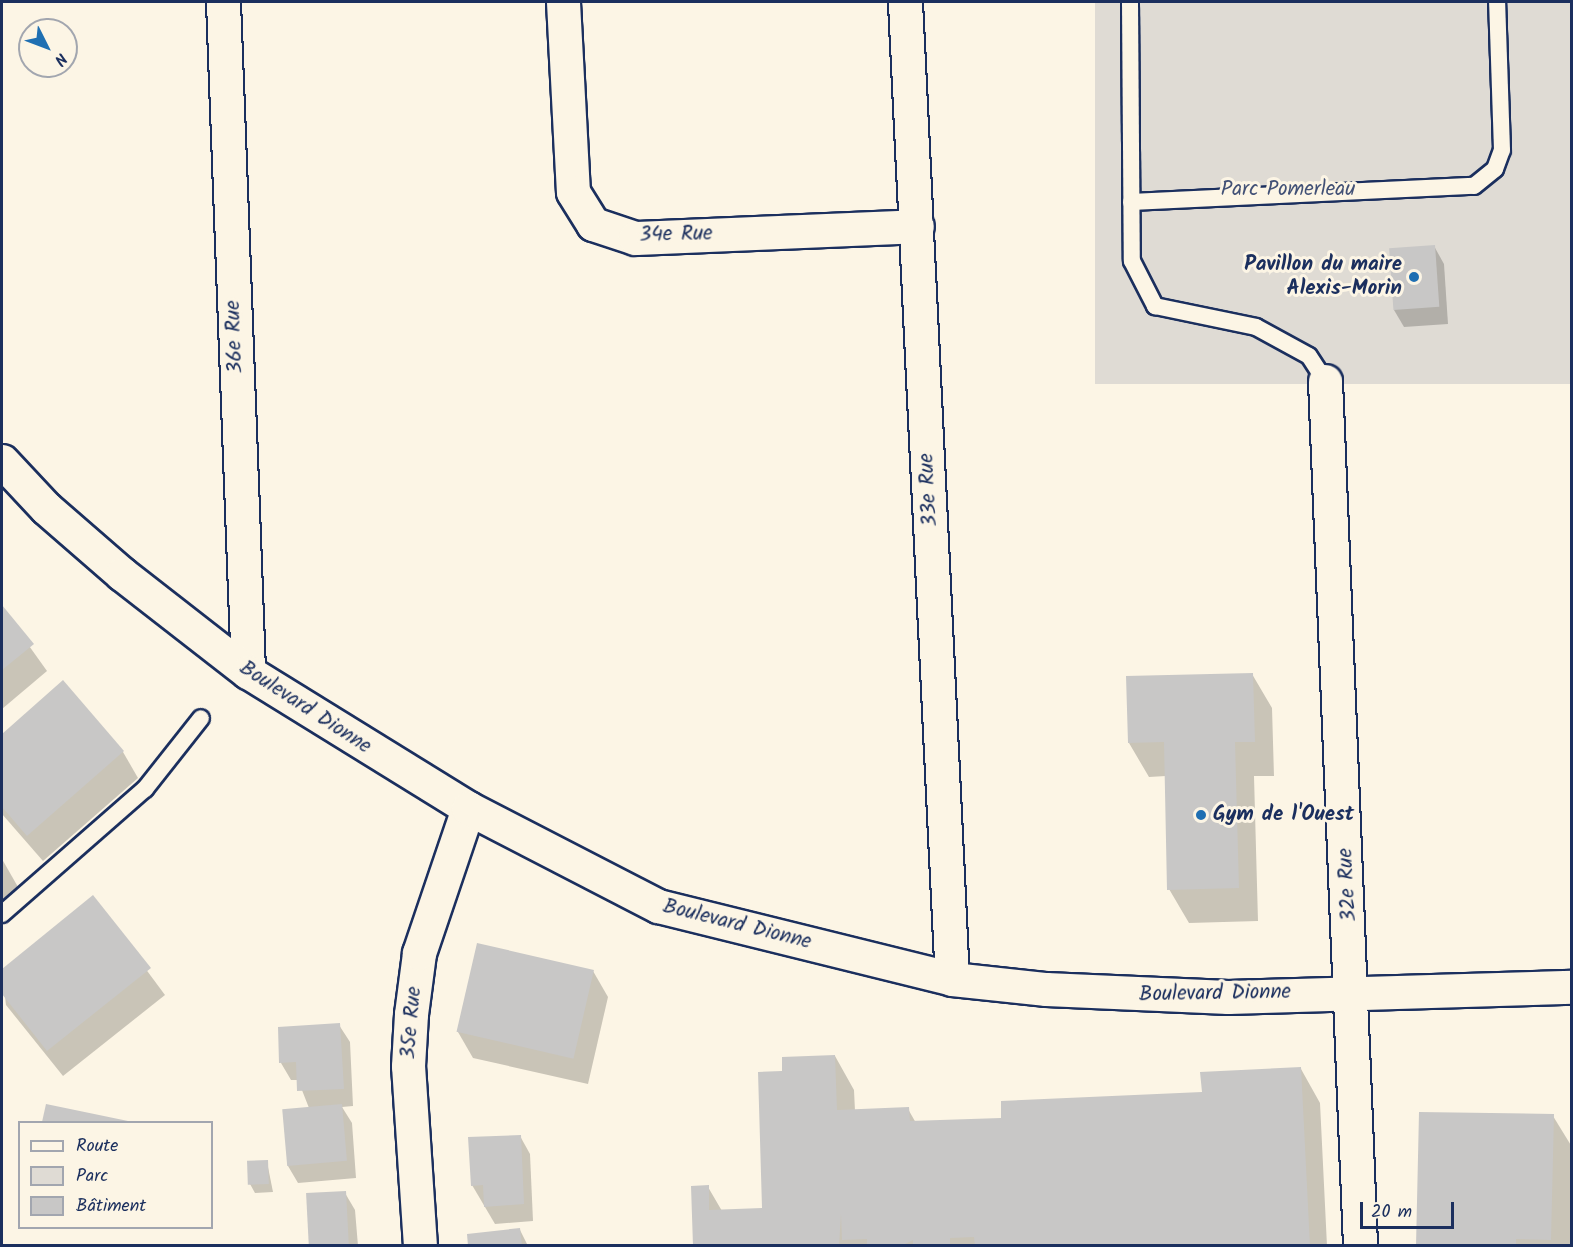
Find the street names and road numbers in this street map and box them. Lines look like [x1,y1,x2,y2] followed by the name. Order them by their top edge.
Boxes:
[639,222,713,248] street label: 34e Rue
[221,300,249,374] street label: 36e Rue
[914,453,944,527] street label: 33e Rue
[234,656,376,760] street label: Boulevard Dionne
[1333,847,1363,923] street label: 32e Rue
[660,894,814,956] street label: Boulevard Dionne
[1139,980,1291,1008] street label: Boulevard Dionne
[396,986,428,1060] street label: 35e Rue

